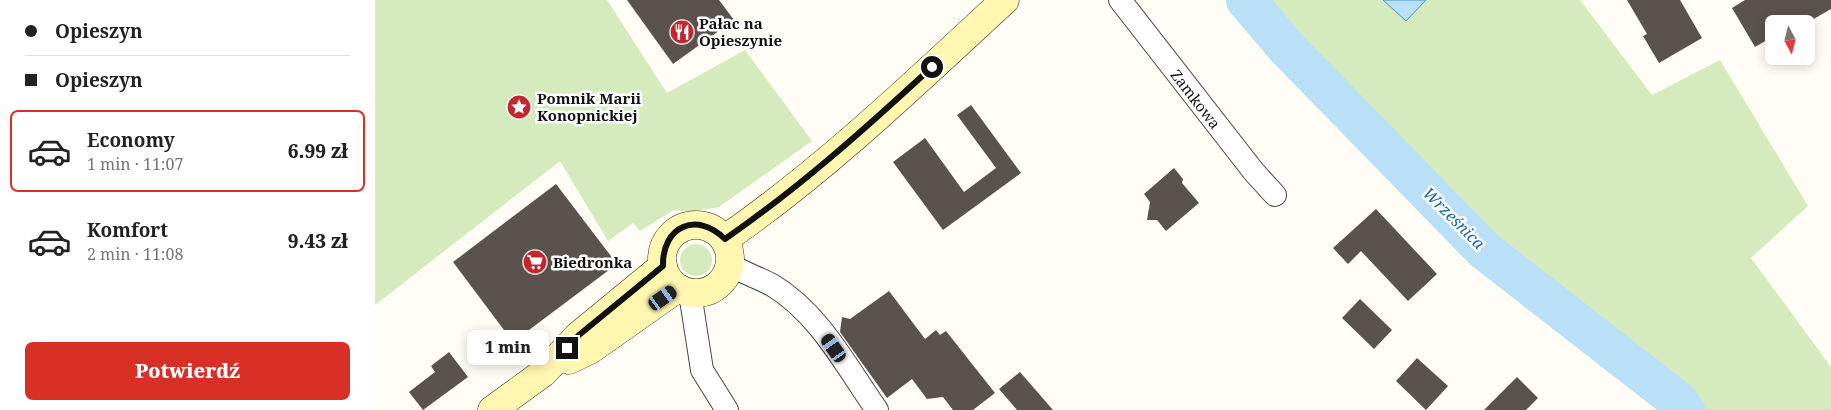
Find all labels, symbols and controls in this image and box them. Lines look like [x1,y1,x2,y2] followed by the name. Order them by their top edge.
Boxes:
[699,13,782,50] place label: Pałac na Opieszynie
[1765,15,1815,65] north arrow
[1765,15,1815,65] map controls
[55,18,143,44] text: Opieszyn
[669,19,695,45] restaurant icon: Pałac na Opieszynie
[921,56,943,78] route start
[1167,65,1225,133] street label: Zamkowa
[55,67,143,93] text: Opieszyn
[537,88,642,125] place label: Pomnik Marii Konopnickiej
[506,94,532,120] place icon: Pomnik Marii Konopnickiej
[87,127,175,153] text: Economy
[27,129,72,174] icon: car
[288,138,348,164] text: 6.99 zł
[87,153,183,175] text: 1 min · 11:07
[1418,182,1490,254] water label: Wrześnica
[87,217,168,243] text: Komfort
[27,219,72,264] icon: car
[288,228,348,254] text: 9.43 zł
[87,243,183,265] text: 2 min · 11:08
[522,249,548,275] supermarket icon: Biedronka
[553,252,632,272] place label: Biedronka
[646,283,679,313] car
[467,330,549,366] callout: 1 min
[819,331,848,365] car
[485,336,531,358] text: 1 min
[556,337,578,359] route end
[25,342,350,400] button: Potwierdź

